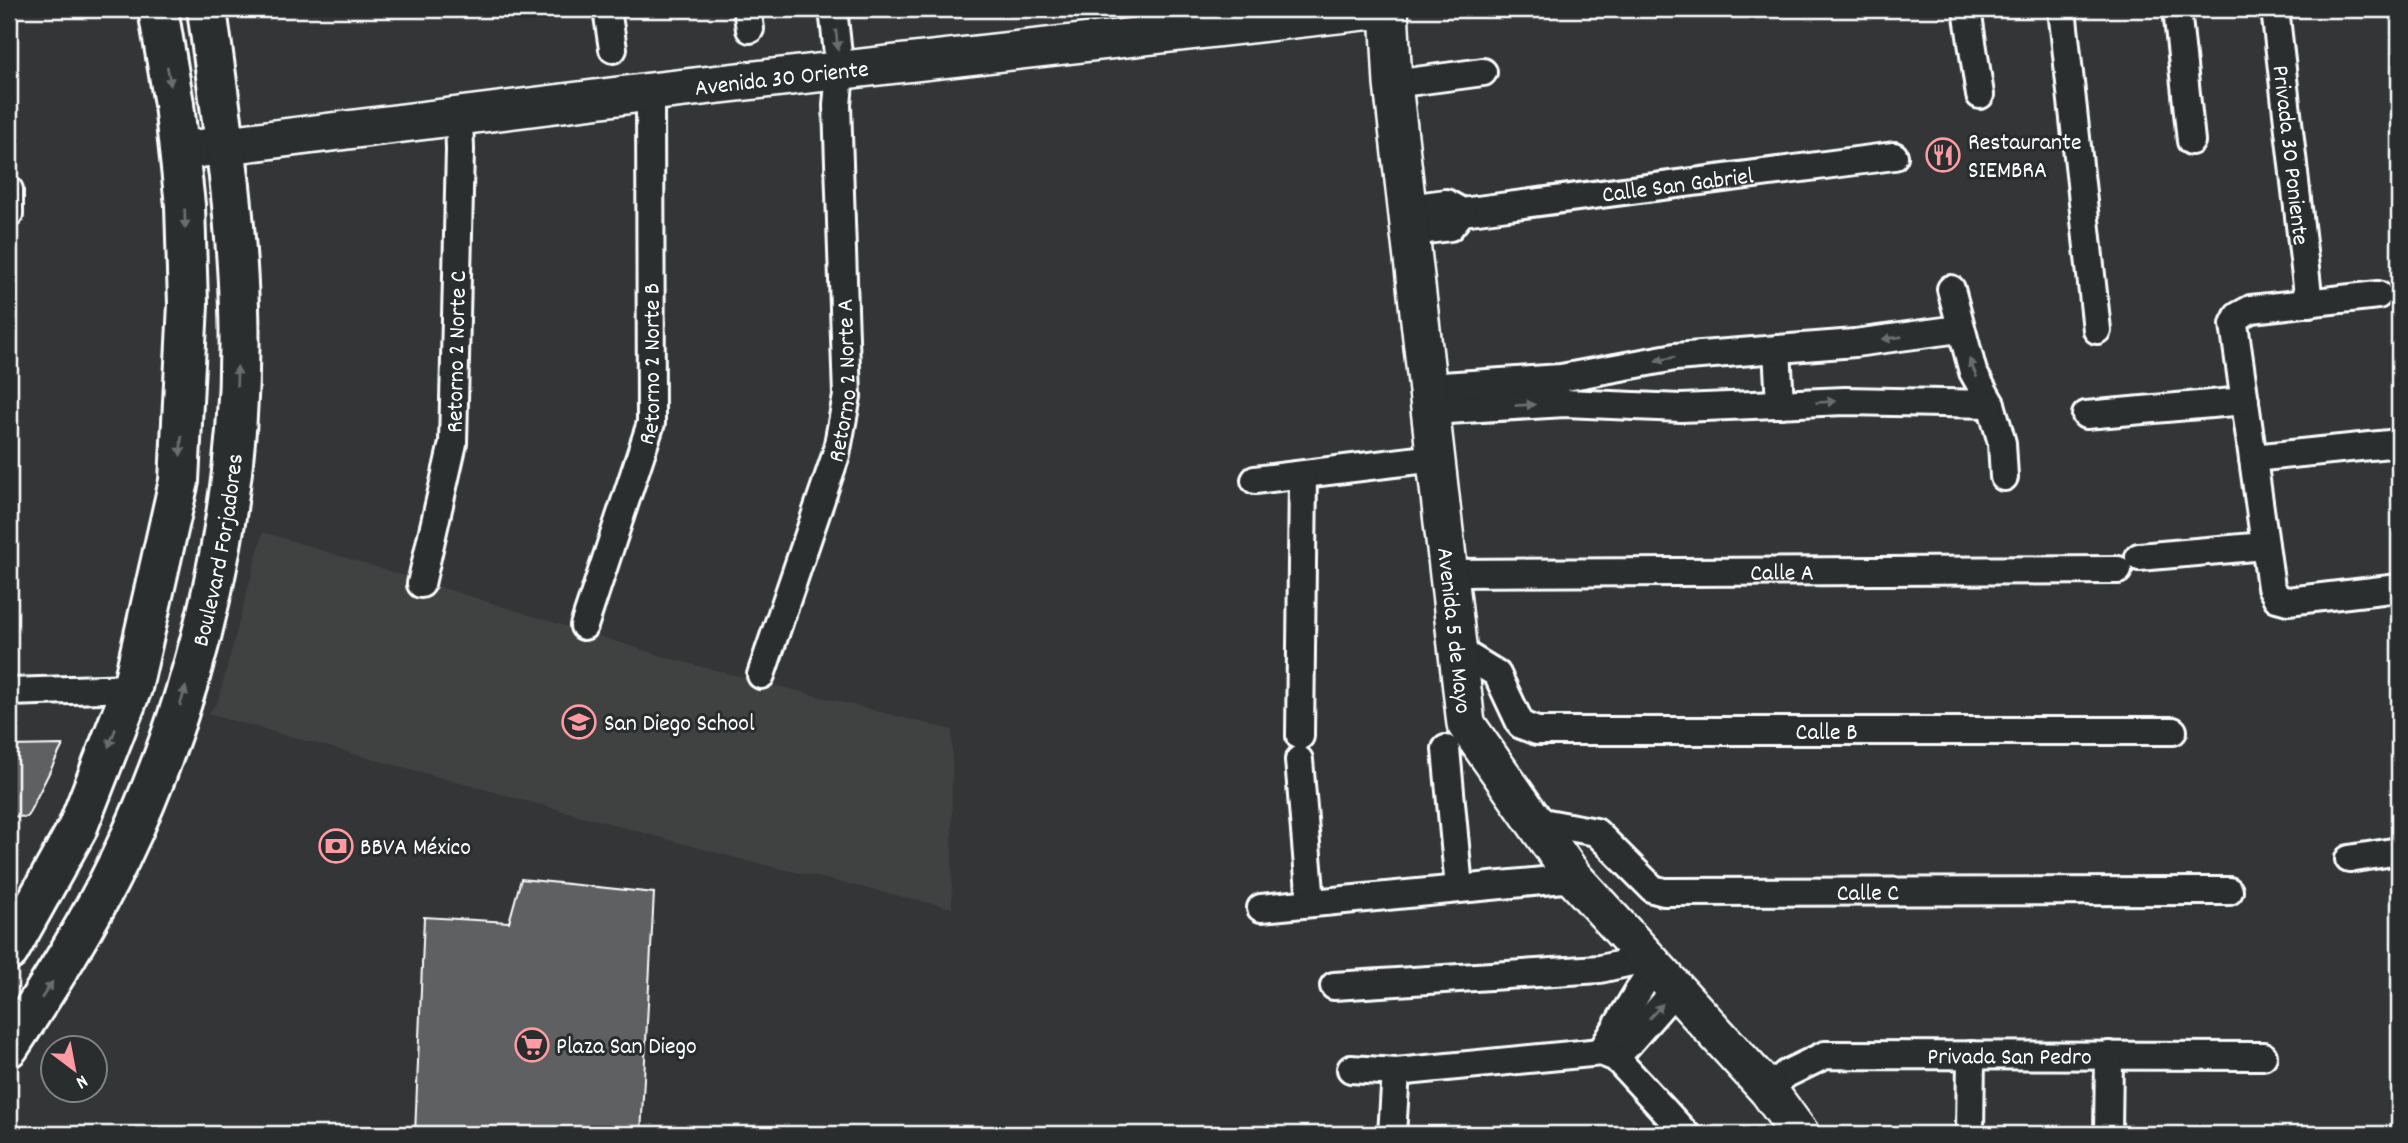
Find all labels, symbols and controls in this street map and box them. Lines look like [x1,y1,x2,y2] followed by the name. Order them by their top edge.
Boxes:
[831,29,842,51] one-way arrow
[693,53,870,107] street label: Avenida 30 Oriente
[2262,64,2316,247] street label: Privada 30 Poniente
[164,65,175,87] one-way arrow
[1968,127,2081,189] place label: Restaurante SIEMBRA
[1924,136,1962,174] restaurant icon: Restaurante SIEMBRA
[1600,160,1756,214] street label: Calle San Gabriel
[180,208,191,230] one-way arrow
[439,270,477,433] street label: Retorno 2 Norte C
[631,283,671,450] street label: Retorno 2 Norte B
[821,298,867,467] street label: Retorno 2 Norte A
[1881,333,1903,344] one-way arrow
[1654,354,1676,365] one-way arrow
[1967,357,1978,378] one-way arrow
[232,365,243,387] one-way arrow
[1815,397,1837,408] one-way arrow
[1514,400,1536,411] one-way arrow
[175,435,186,457] one-way arrow
[185,452,254,650] street label: Boulevard Forjadores
[1426,546,1479,716] street label: Avenida 5 de Mayo
[1750,557,1814,592] street label: Calle A
[178,685,188,706] one-way arrow
[560,703,598,741] school or university icon: San Diego School
[604,708,755,742] place label: San Diego School
[1796,717,1858,751] street label: Calle B
[107,728,118,749] one-way arrow
[317,827,355,865] bank icon: BBVA México
[360,832,471,866] place label: BBVA México
[1837,878,1899,912] street label: Calle C
[40,981,53,1000] one-way arrow
[1648,1002,1664,1020] one-way arrow
[513,1026,551,1064] supermarket icon: Plaza San Diego
[556,1031,697,1065] place label: Plaza San Diego
[38,1034,108,1104] north arrow
[1927,1041,2092,1076] street label: Privada San Pedro
[70,1067,92,1094] text: N

